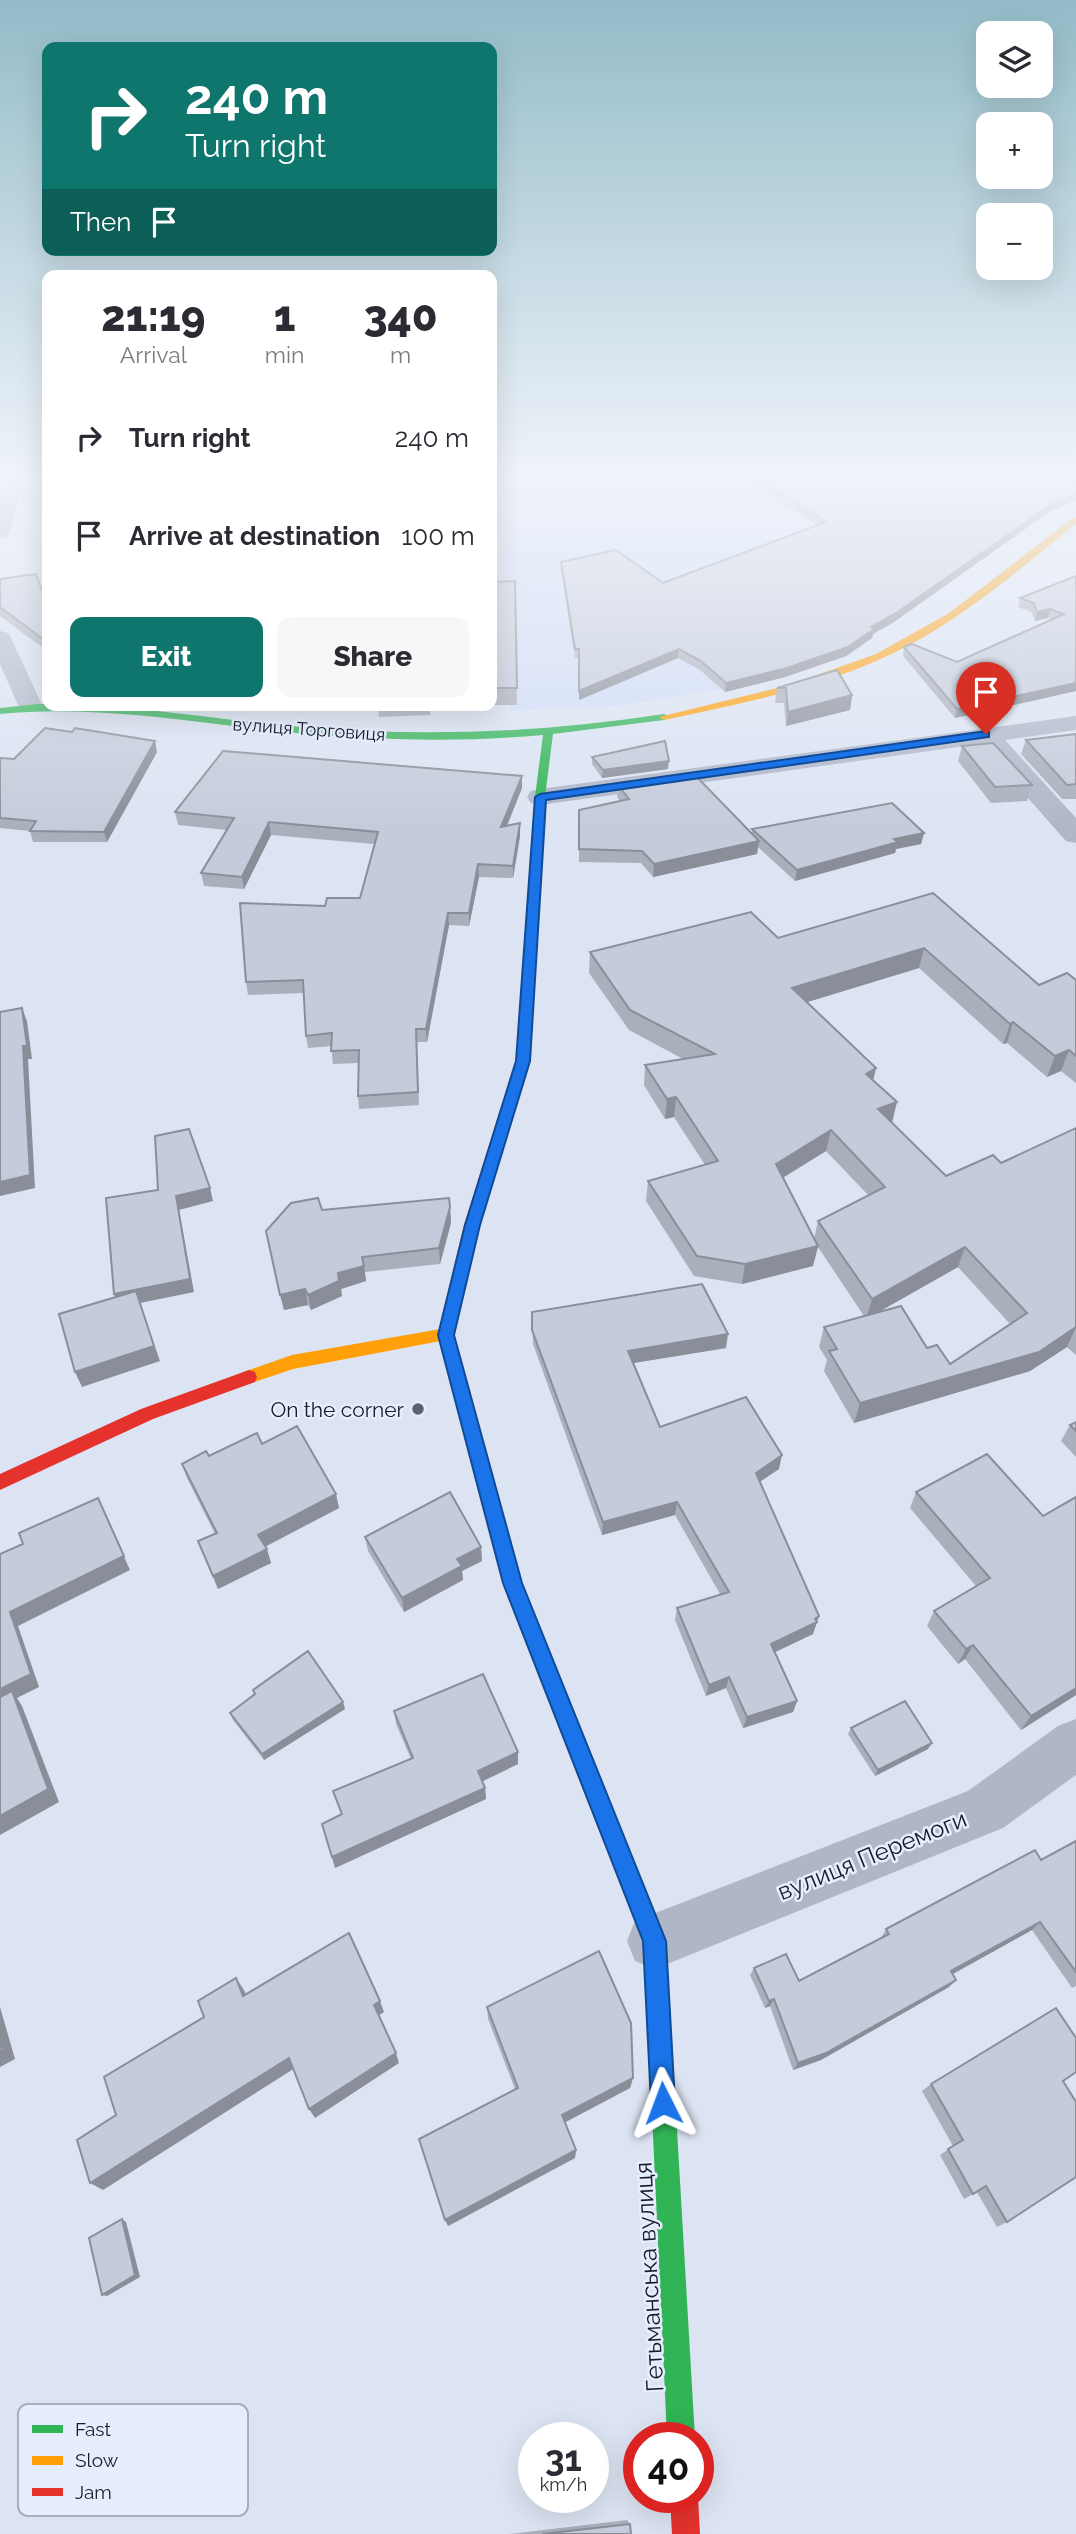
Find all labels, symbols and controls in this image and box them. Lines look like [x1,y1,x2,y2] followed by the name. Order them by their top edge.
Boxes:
[976,21,1053,280] map controls
[976,21,1053,98] button: layers
[185,68,328,125] text: 240 m
[70,70,161,161] icon: right
[976,112,1053,189] button: +
[185,127,326,164] text: Turn right
[145,203,183,241] icon: arrive
[976,203,1053,280] button: −
[70,207,131,237] text: Then
[101,292,205,341] text: 21:19
[274,292,295,341] text: 1
[364,292,438,341] text: 340
[120,341,187,368] text: Arrival
[265,341,304,368] text: min
[390,341,411,368] text: m
[70,419,108,457] icon: right
[129,423,250,453] text: Turn right
[395,423,469,453] text: 240 m
[70,517,108,555] icon: arrive
[129,521,380,551] text: Arrive at destination
[401,521,475,551] text: 100 m
[70,617,263,697] button: Exit
[277,617,469,697] button: Share
[956,662,1016,734] pin
[967,673,1005,711] icon: arrive
[232,713,386,745] street label: вулиця Торговиця
[271,1397,405,1422] place label: On the corner
[410,1401,426,1417] marker: On the corner
[773,1804,971,1906] street label: вулиця Перемоги
[626,2066,700,2140] position arrow
[628,2161,670,2393] street label: Гетьманська вулиця
[18,2404,248,2516] legend
[75,2418,111,2440] text: Fast
[623,2422,714,2513] speed limit sign: 40
[545,2438,582,2479] text: 31
[75,2449,119,2471] text: Slow
[540,2474,587,2495] text: km/h
[75,2481,112,2503] text: Jam

